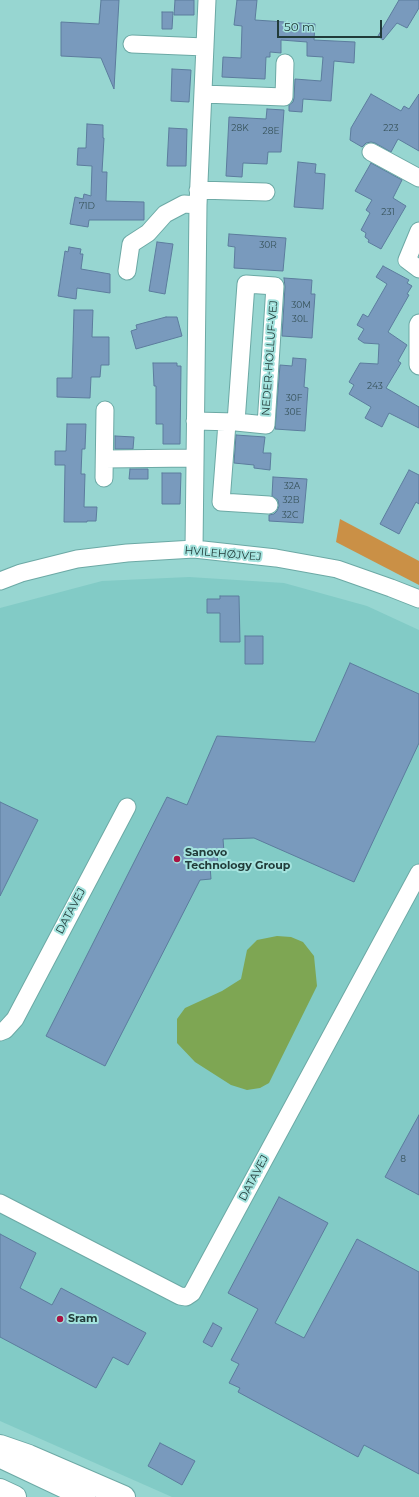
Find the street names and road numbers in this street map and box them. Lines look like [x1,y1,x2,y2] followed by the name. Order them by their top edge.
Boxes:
[259,300,281,416] street label: NEDER-HOLLUF-VEJ
[184,544,262,564] street label: HVILEHØJVEJ
[53,886,89,936] street label: DATAVEJ
[236,1153,272,1203] street label: DATAVEJ

